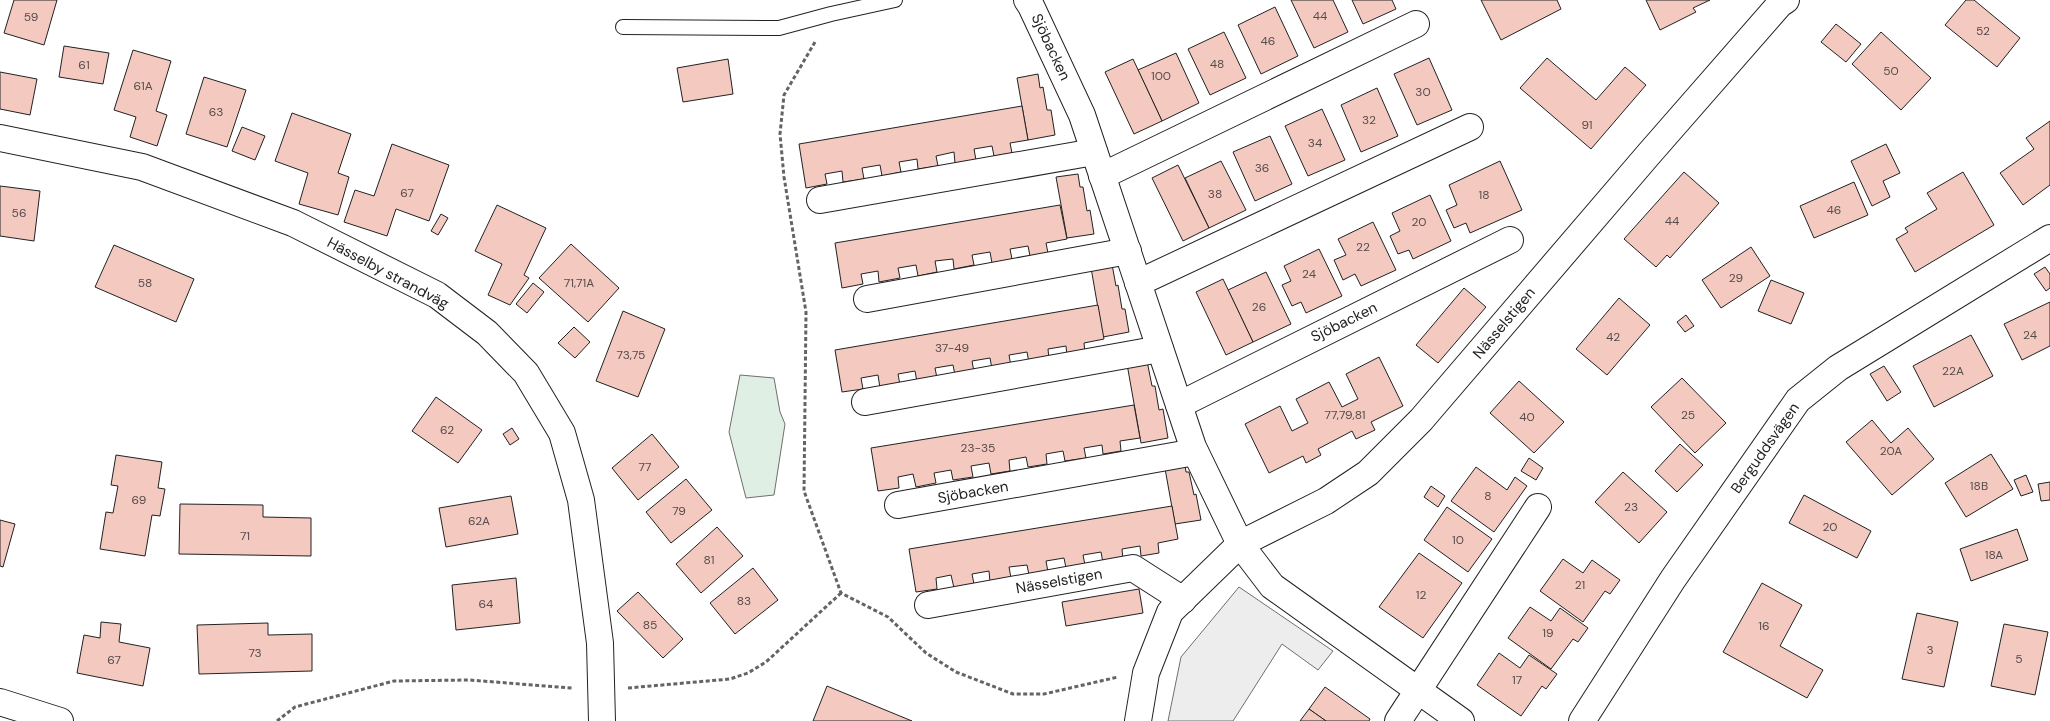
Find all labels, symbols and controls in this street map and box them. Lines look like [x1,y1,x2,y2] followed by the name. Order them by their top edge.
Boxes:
[1313,8,1327,24] house number: 44
[24,9,38,25] house number: 59
[1027,10,1075,84] street label: Sjöbacken
[1976,23,1990,39] house number: 52
[1261,33,1275,49] house number: 46
[1210,56,1224,72] house number: 48
[78,57,90,73] house number: 61
[1883,63,1899,79] house number: 50
[1151,68,1171,84] house number: 100
[133,78,153,94] house number: 61A
[1415,84,1431,100] house number: 30
[209,104,223,120] house number: 63
[1362,112,1376,128] house number: 32
[1581,117,1593,133] house number: 91
[1308,135,1322,151] house number: 34
[1255,160,1269,176] house number: 36
[400,185,414,201] house number: 67
[1208,186,1222,202] house number: 38
[1478,187,1490,203] house number: 18
[1827,202,1841,218] house number: 46
[12,205,26,221] house number: 56
[1665,213,1679,229] house number: 44
[1411,214,1427,230] house number: 20
[324,232,452,314] street label: Hässelby strandväg
[1356,239,1370,255] house number: 22
[1302,266,1316,282] house number: 24
[1729,270,1743,286] house number: 29
[138,275,152,291] house number: 58
[564,275,594,291] house number: 71,71A
[1468,283,1540,363] street label: Nässelstigen
[1307,297,1381,347] street label: Sjöbacken
[1252,299,1266,315] house number: 26
[2023,327,2037,343] house number: 24
[1606,329,1620,345] house number: 42
[935,340,969,356] house number: 37-49
[617,347,645,363] house number: 73,75
[1942,363,1964,379] house number: 22A
[1726,399,1804,497] street label: Berguddsvägen
[1324,407,1366,423] house number: 77,79,81
[1681,407,1695,423] house number: 25
[1519,409,1535,425] house number: 40
[440,422,454,438] house number: 62
[961,440,995,456] house number: 23-35
[1880,443,1902,459] house number: 20A
[639,459,651,475] house number: 77
[936,476,1010,508] street label: Sjöbacken
[1970,478,1988,494] house number: 18B
[1484,488,1492,504] house number: 8
[132,492,146,508] house number: 69
[1624,499,1638,515] house number: 23
[672,503,686,519] house number: 79
[468,513,490,529] house number: 62A
[1822,519,1838,535] house number: 20
[240,528,250,544] house number: 71
[1452,532,1464,548] house number: 10
[1985,547,2003,563] house number: 18A
[704,552,714,568] house number: 81
[1014,564,1104,598] street label: Nässelstigen
[1575,577,1585,593] house number: 21
[1416,587,1426,603] house number: 12
[737,593,751,609] house number: 83
[479,596,493,612] house number: 64
[643,617,657,633] house number: 85
[1758,618,1770,634] house number: 16
[1542,625,1554,641] house number: 19
[1926,642,1934,658] house number: 3
[248,645,262,661] house number: 73
[2015,651,2023,667] house number: 5
[107,652,121,668] house number: 67
[1512,672,1522,688] house number: 17

